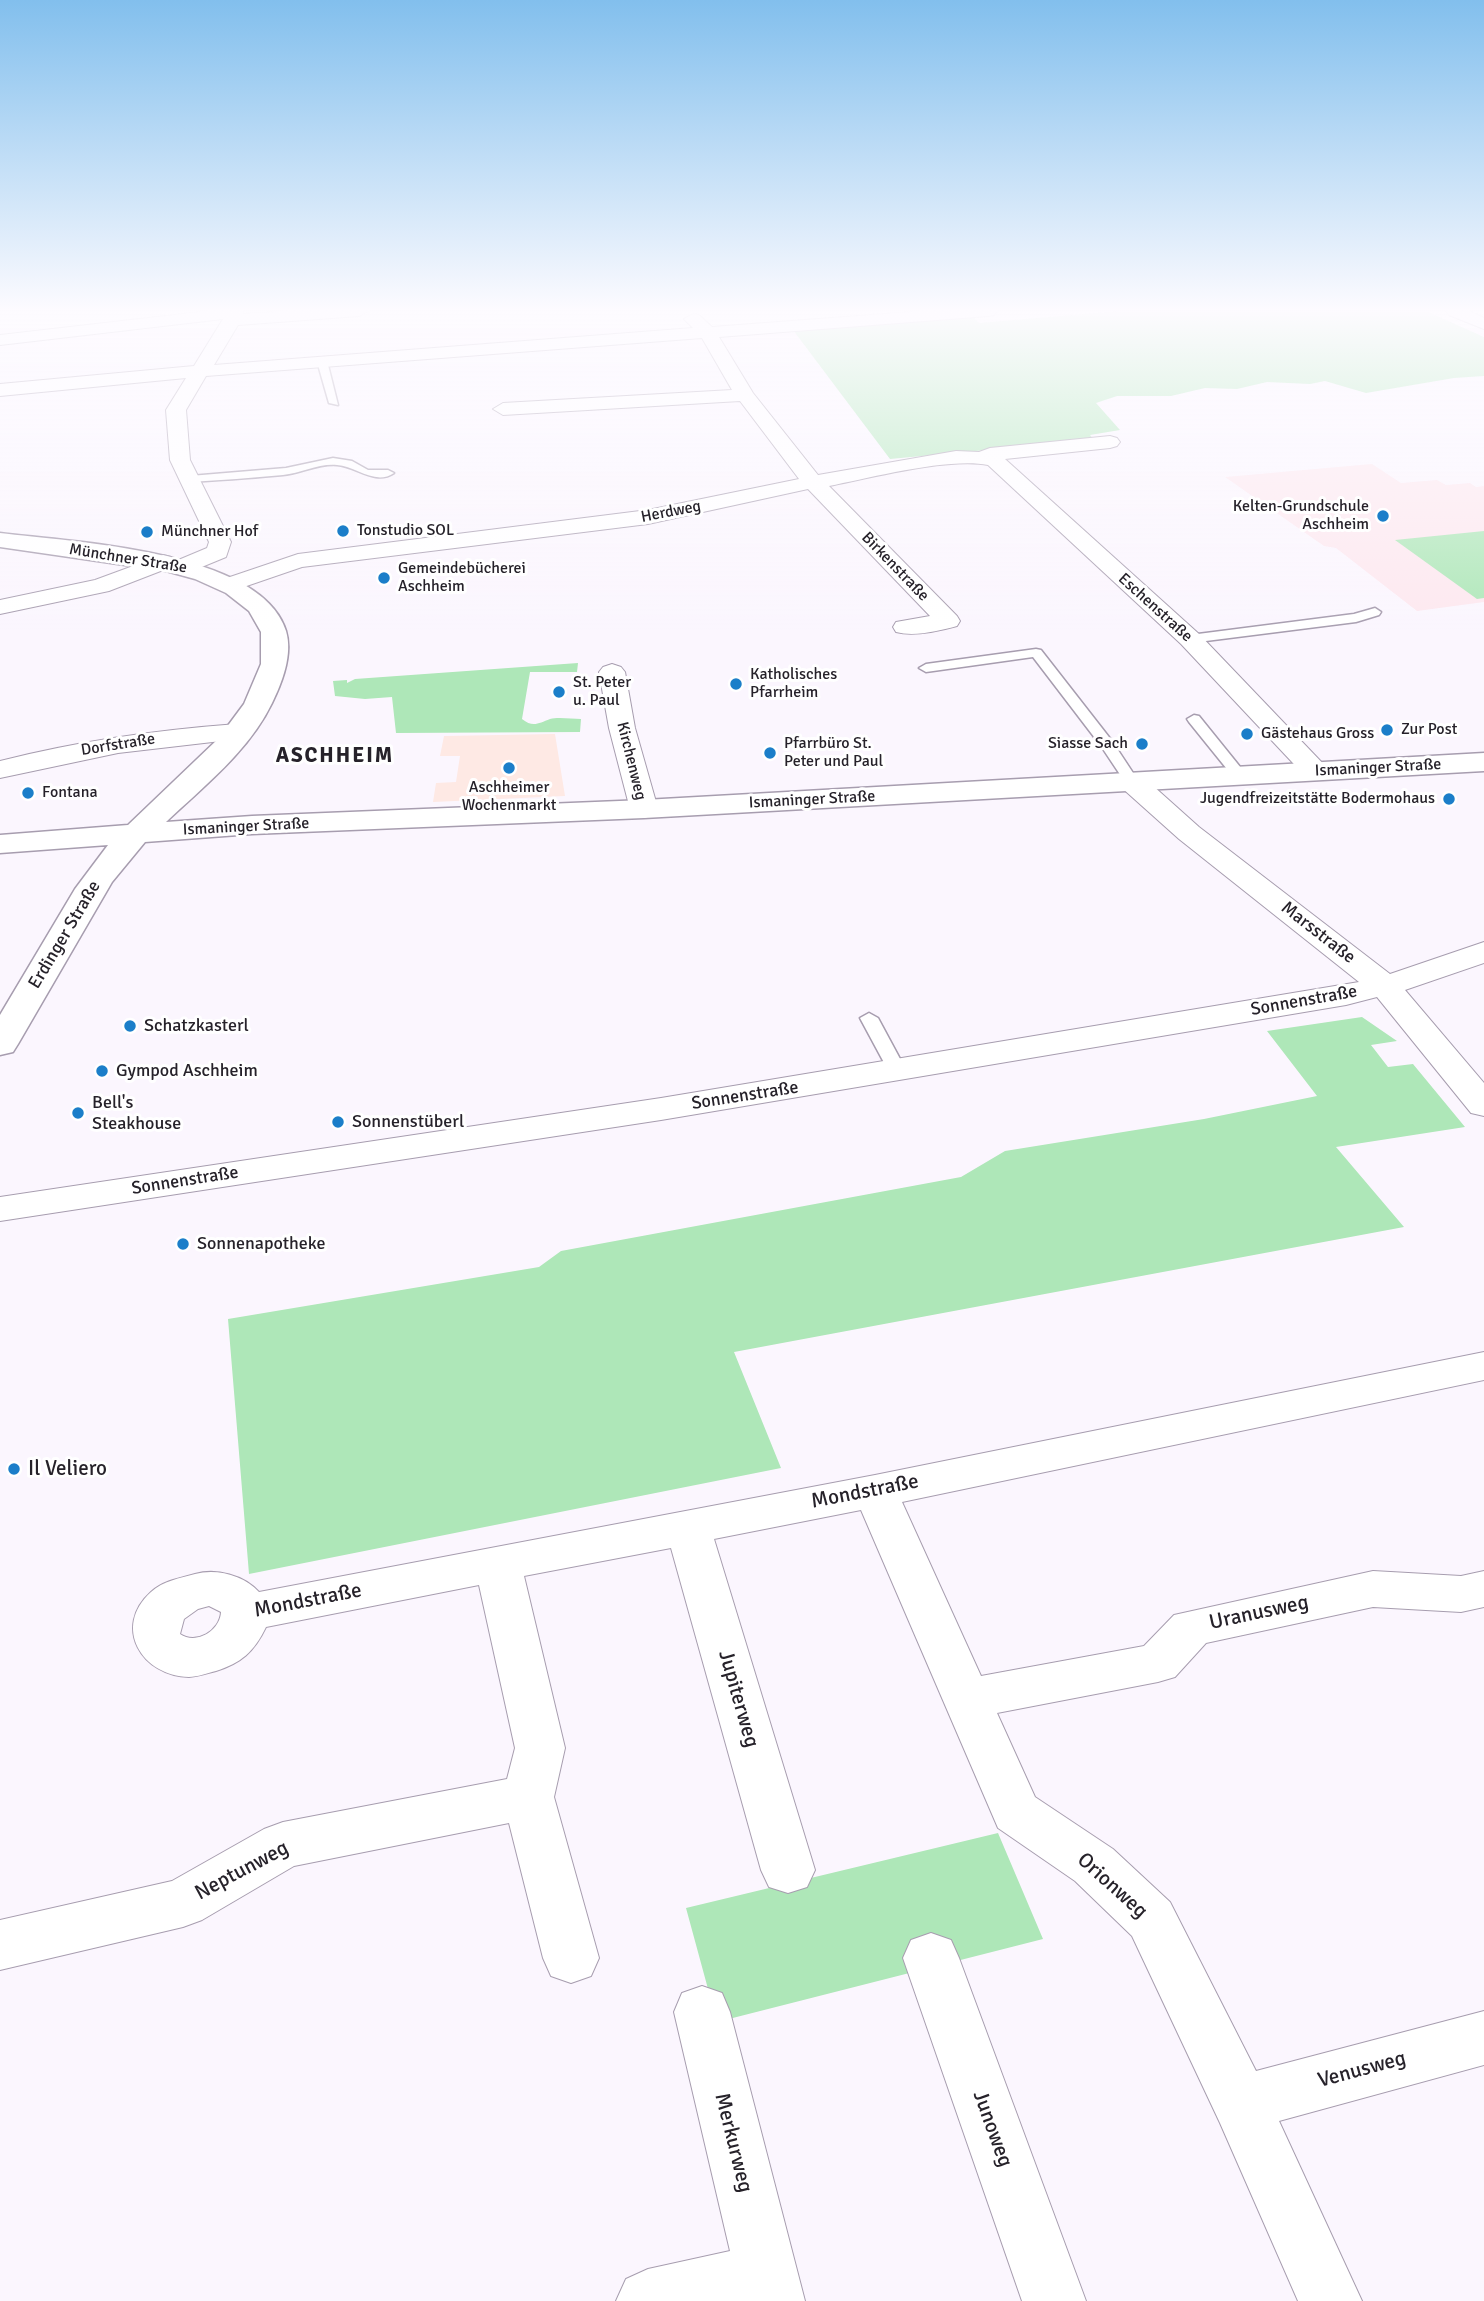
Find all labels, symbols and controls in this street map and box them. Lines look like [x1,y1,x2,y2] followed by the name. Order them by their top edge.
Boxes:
[639,497,703,527] street label: Herdweg
[1233,497,1369,535] place label: Kelten-Grundschule Aschheim
[1375,508,1391,524] marker: Kelten-Grundschule Aschheim
[357,521,454,541] place label: Tonstudio SOL
[161,522,258,542] place label: Münchner Hof
[335,523,351,539] marker: Tonstudio SOL
[139,524,155,540] marker: Münchner Hof
[857,528,933,606] street label: Birkenstraße
[68,540,188,578] street label: Münchner Straße
[398,559,526,597] place label: Gemeindebücherei Aschheim
[376,570,392,586] marker: Gemeindebücherei Aschheim
[1114,570,1196,646] street label: Eschenstraße
[750,665,837,703] place label: Katholisches Pfarrheim
[573,673,631,711] place label: St. Peter u. Paul
[728,676,744,692] marker: Katholisches Pfarrheim
[551,684,567,700] marker: St. Peter u. Paul
[612,720,650,802] street label: Kirchenweg
[1401,720,1457,740] place label: Zur Post
[1379,722,1395,738] marker: Zur Post
[1261,724,1374,744] place label: Gästehaus Gross
[1239,726,1255,742] marker: Gästehaus Gross
[79,730,157,760] street label: Dorfstraße
[784,734,883,772] place label: Pfarrbüro St. Peter und Paul
[1048,734,1128,754] place label: Siasse Sach
[1134,736,1150,752] marker: Siasse Sach
[277,743,393,769] district label: ASCHHEIM
[762,745,778,761] marker: Pfarrbüro St. Peter und Paul
[1314,755,1442,781] street label: Ismaninger Straße
[501,760,517,776] marker: Aschheimer Wochenmarkt
[462,778,556,816] place label: Aschheimer Wochenmarkt
[42,783,97,803] place label: Fontana
[20,785,36,801] marker: Fontana
[748,787,876,813] street label: Ismaninger Straße
[1200,789,1435,809] place label: Jugendfreizeitstätte Bodermohaus
[1441,791,1457,807] marker: Jugendfreizeitstätte Bodermohaus
[182,814,310,840] street label: Ismaninger Straße
[24,877,106,993] street label: Erdinger Straße
[1277,897,1359,969] street label: Marsstraße
[1249,981,1359,1021] street label: Sonnenstraße
[144,1015,249,1037] place label: Schatzkasterl
[122,1018,138,1034] marker: Schatzkasterl
[116,1060,258,1082] place label: Gympod Aschheim
[94,1063,110,1079] marker: Gympod Aschheim
[690,1077,800,1115] street label: Sonnenstraße
[92,1092,181,1134] place label: Bell's Steakhouse
[70,1105,86,1121] marker: Bell's Steakhouse
[352,1111,464,1133] place label: Sonnenstüberl
[330,1114,346,1130] marker: Sonnenstüberl
[130,1162,240,1200] street label: Sonnenstraße
[197,1233,325,1255] place label: Sonnenapotheke
[175,1236,191,1252] marker: Sonnenapotheke
[28,1456,107,1482] place label: Il Veliero
[6,1461,22,1477] marker: Il Veliero
[809,1469,921,1515] street label: Mondstraße
[252,1578,364,1624] street label: Mondstraße
[1207,1590,1311,1636] street label: Uranusweg
[712,1647,764,1751] street label: Jupiterweg
[191,1836,293,1906] street label: Neptunweg
[1072,1848,1152,1924] street label: Orionweg
[1315,2046,1409,2094] street label: Venusweg
[967,2087,1017,2171] street label: Junoweg
[708,2091,758,2195] street label: Merkurweg

